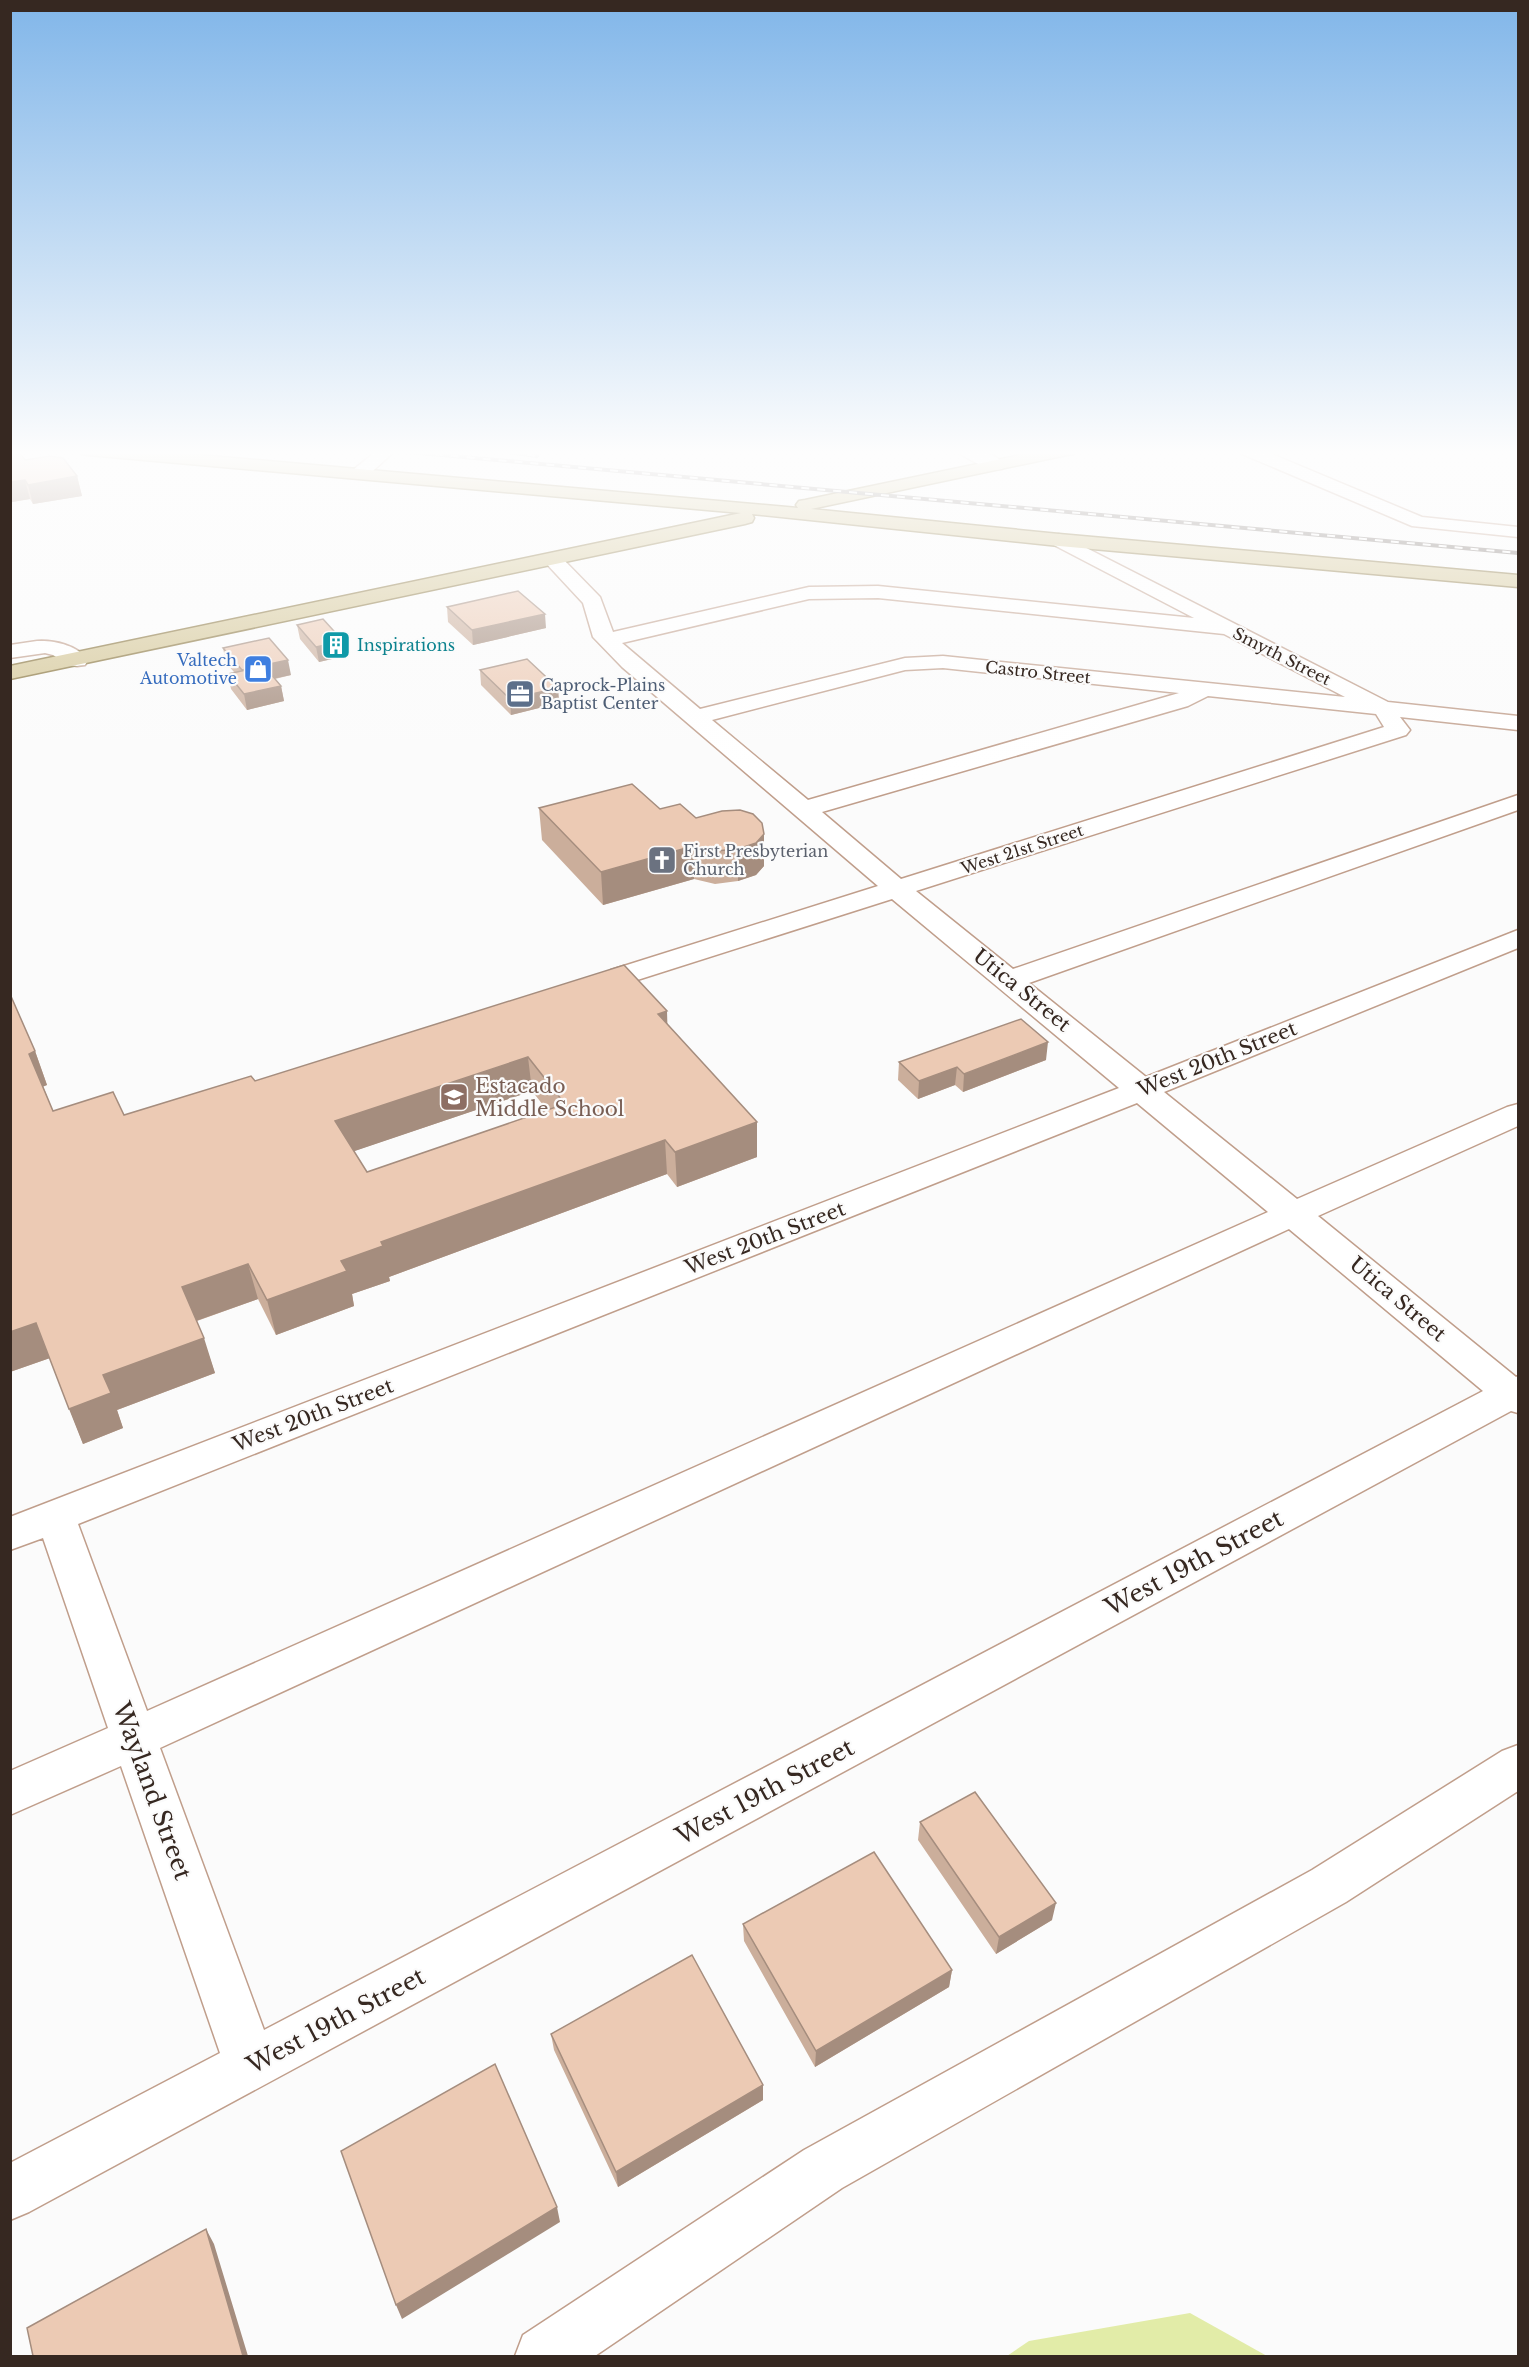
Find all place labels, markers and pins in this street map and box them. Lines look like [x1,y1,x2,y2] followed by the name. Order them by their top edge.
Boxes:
[320,629,352,661] building icon: Inspirations
[357,635,455,655] place label: Inspirations
[139,650,237,688] place label: Valtech Automotive
[242,653,274,685] shop icon: Valtech Automotive
[541,675,665,713] place label: Caprock-Plains Baptist Center
[504,678,536,710] office icon: Caprock-Plains Baptist Center
[683,841,828,879] place label: First Presbyterian Church
[646,844,678,876] church icon: First Presbyterian Church
[475,1074,624,1121] place label: Estacado Middle School
[438,1081,470,1113] school or university icon: Estacado Middle School

